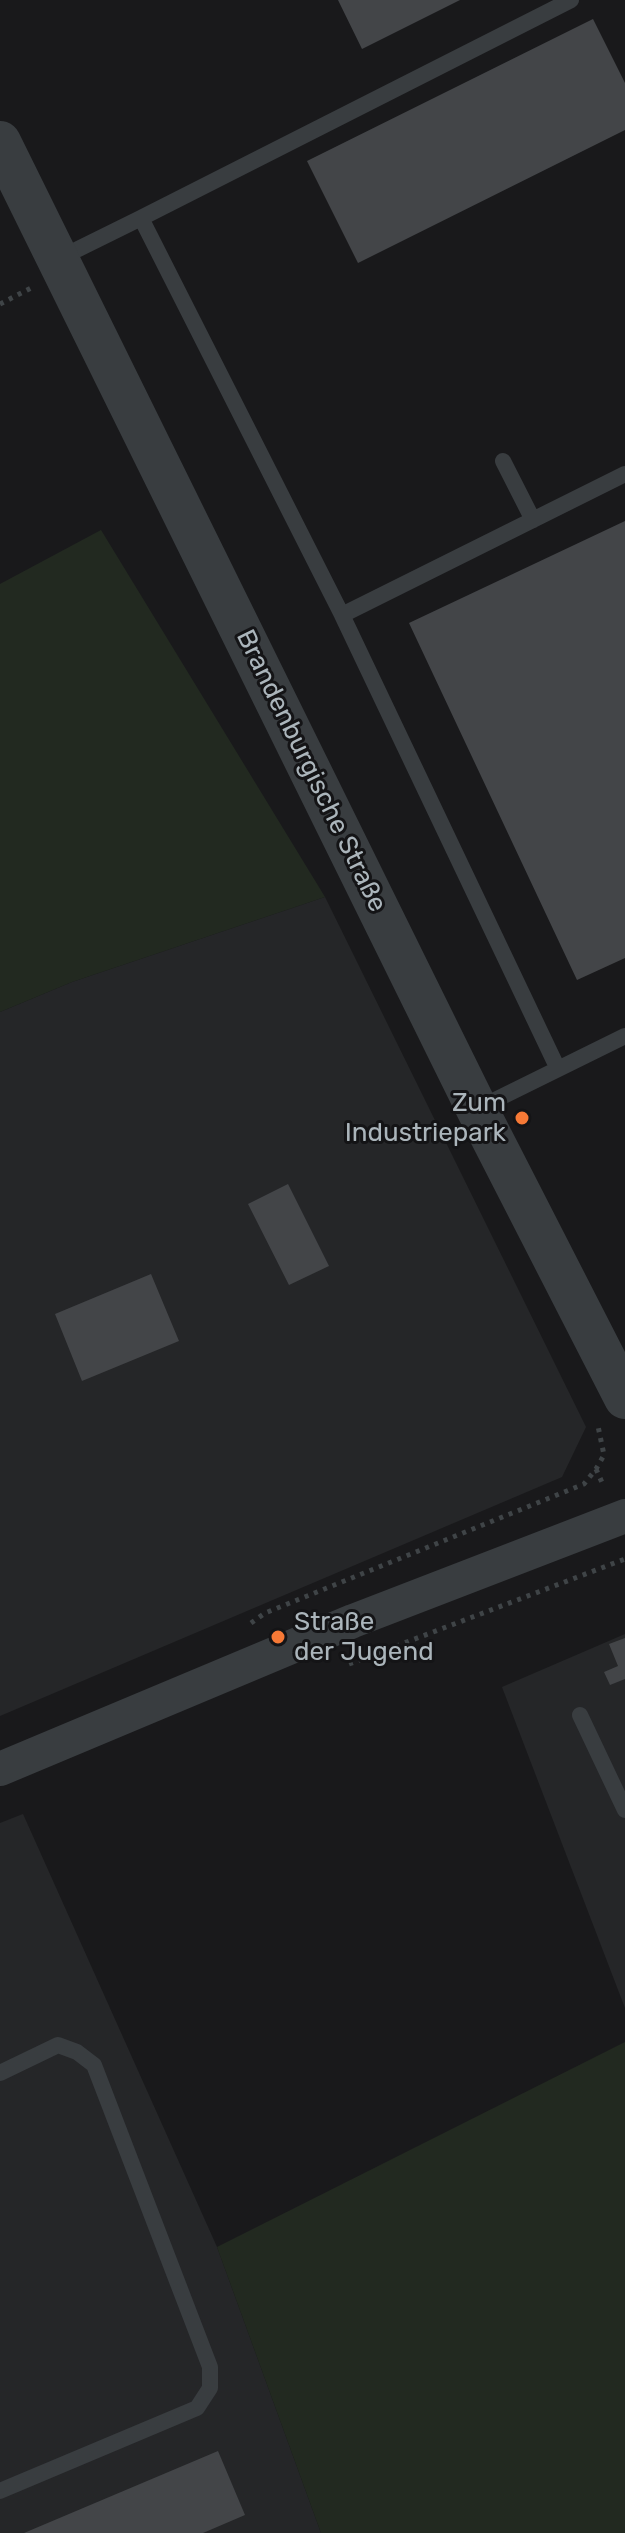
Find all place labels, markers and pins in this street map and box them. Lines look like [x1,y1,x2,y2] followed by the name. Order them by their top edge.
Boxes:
[345,1087,506,1148] place label: Zum Industriepark
[513,1109,531,1127] marker: Zum Industriepark
[294,1606,434,1668] place label: Straße der Jugend
[269,1628,287,1646] marker: Straße der Jugend

